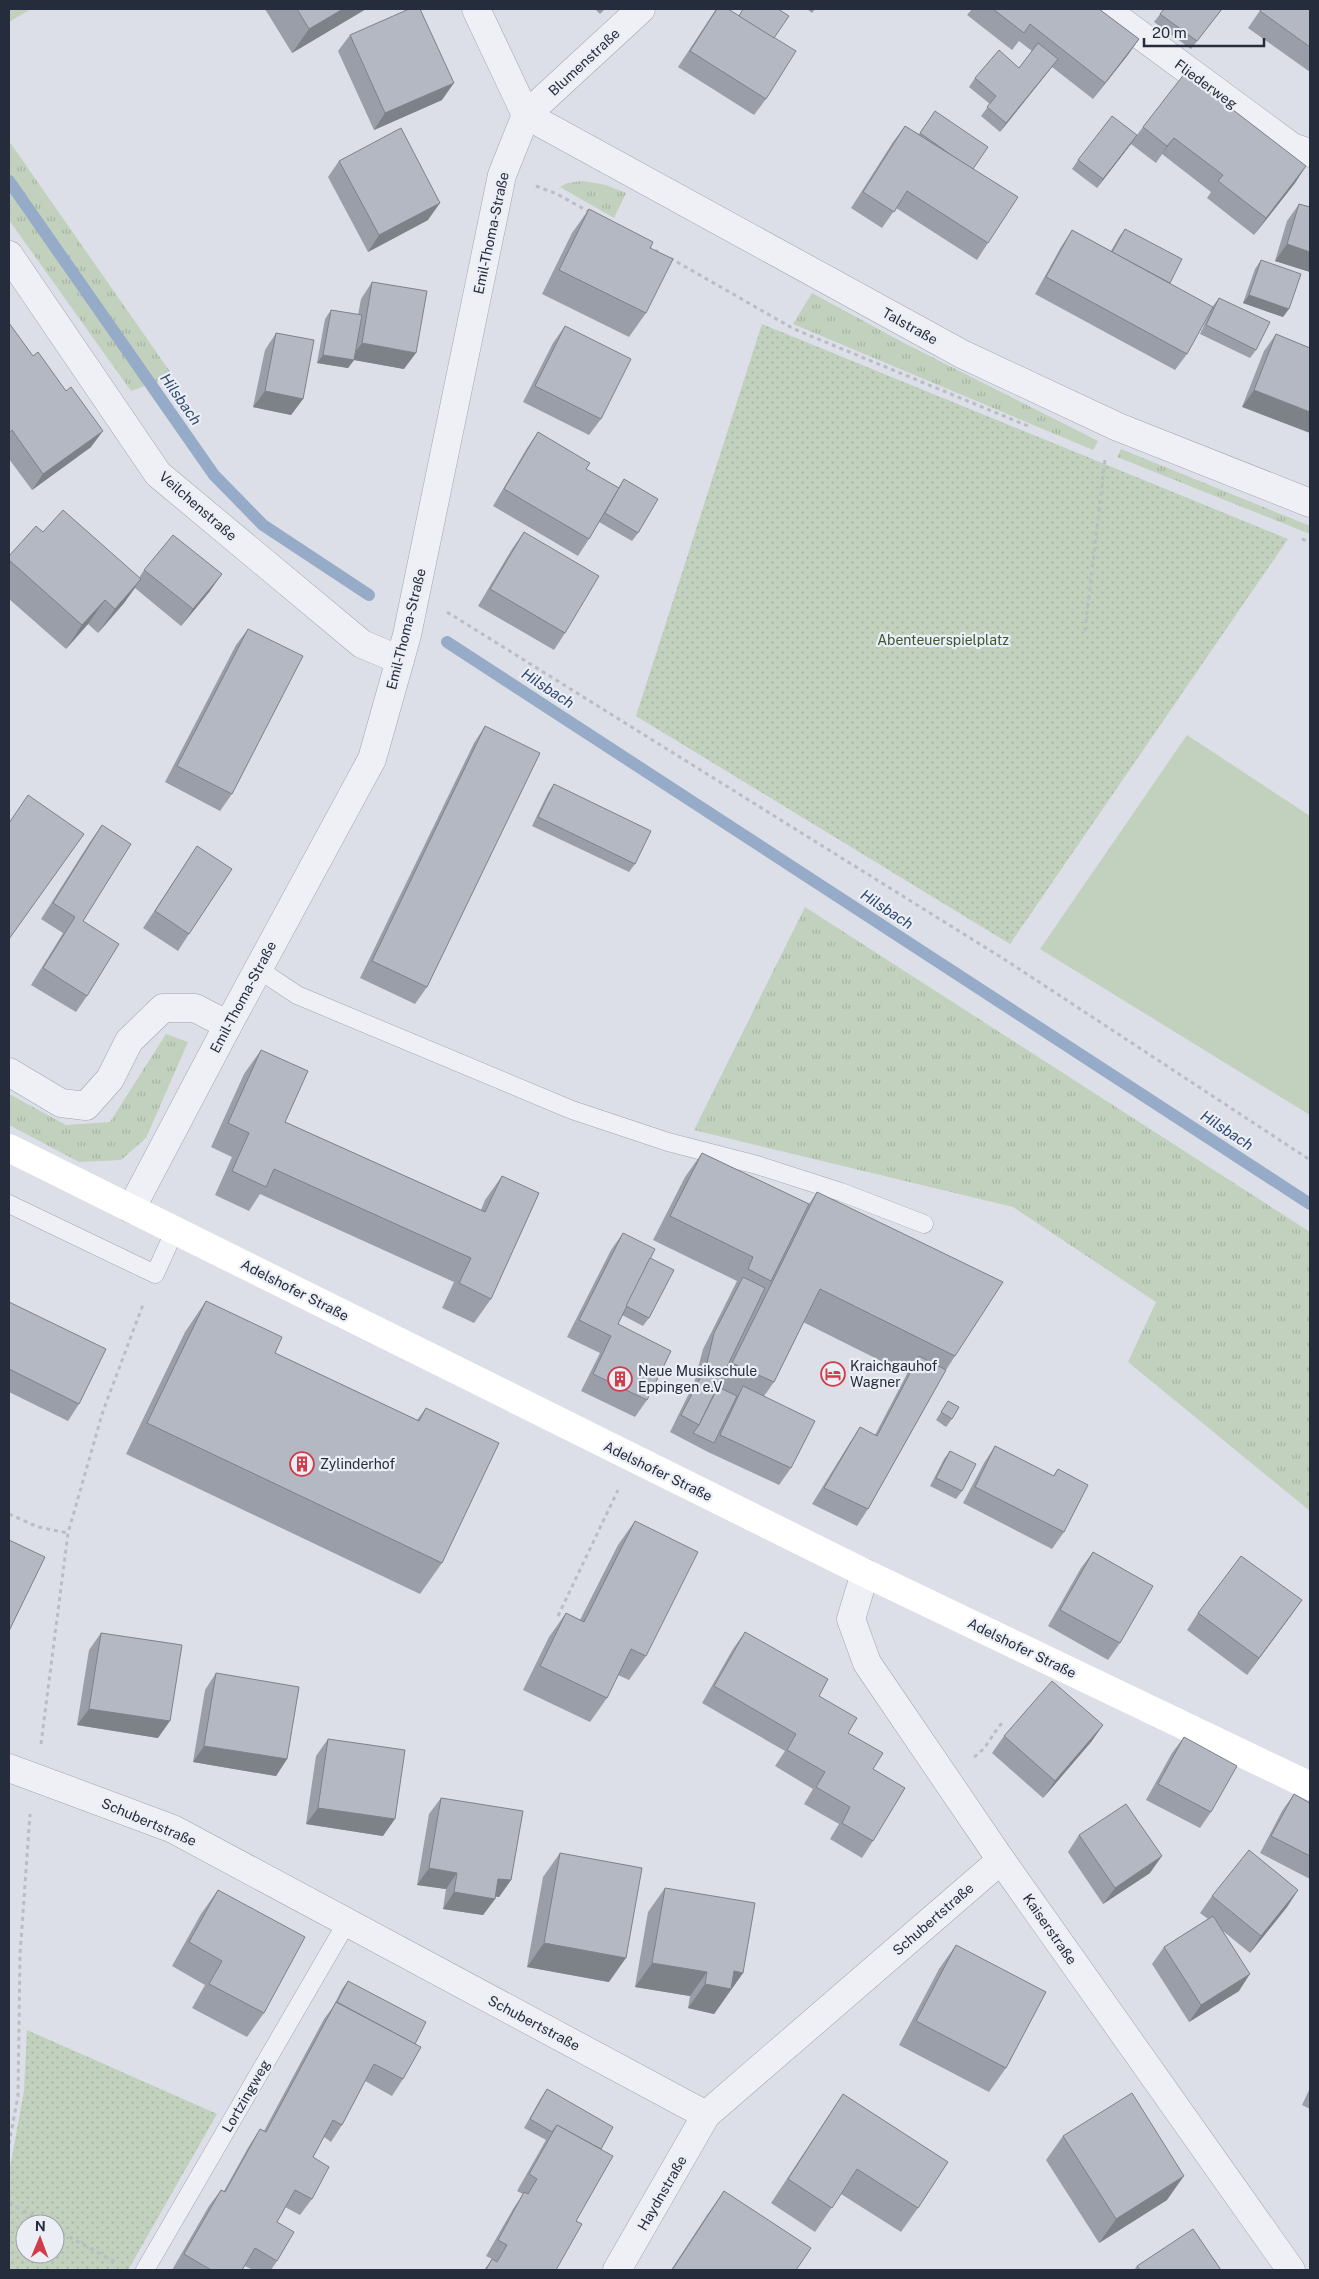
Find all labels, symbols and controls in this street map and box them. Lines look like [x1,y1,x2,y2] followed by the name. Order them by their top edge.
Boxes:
[1144,15,1264,47] scale bar
[1152,24,1187,41] text: 20 m
[545,25,623,99] street label: Blumenstraße
[1172,56,1241,112] street label: Fliederweg
[470,170,512,296] street label: Emil-Thoma-Straße
[880,304,941,348] street label: Talstraße
[157,370,205,428] water label: Hilsbach
[156,468,240,544] street label: Veilchenstraße
[383,567,429,691] street label: Emil-Thoma-Straße
[877,632,1009,648] park label: Abenteuerspielplatz
[519,665,577,711] water label: Hilsbach
[858,886,916,932] water label: Hilsbach
[207,938,279,1056] street label: Emil-Thoma-Straße
[1198,1107,1256,1153] water label: Hilsbach
[238,1256,352,1324] street label: Adelshofer Straße
[850,1358,938,1390] place label: Kraichgauhof Wagner
[820,1361,846,1387] hotel icon: Kraichgauhof Wagner
[638,1363,757,1395] place label: Neue Musikschule Eppingen e.V
[607,1366,633,1392] building icon: Neue Musikschule Eppingen e.V
[601,1438,715,1504] street label: Adelshofer Straße
[289,1451,315,1477] building icon: Zylinderhof
[320,1456,395,1472] place label: Zylinderhof
[965,1615,1079,1681] street label: Adelshofer Straße
[99,1795,199,1849] street label: Schubertstraße
[889,1880,977,1958] street label: Schubertstraße
[1020,1891,1080,1967] street label: Kaiserstraße
[485,1992,583,2054] street label: Schubertstraße
[219,2057,273,2135] street label: Lortzingweg
[634,2153,690,2233] street label: Haydnstraße
[15,2214,65,2264] north arrow
[35,2218,46,2234] text: N

